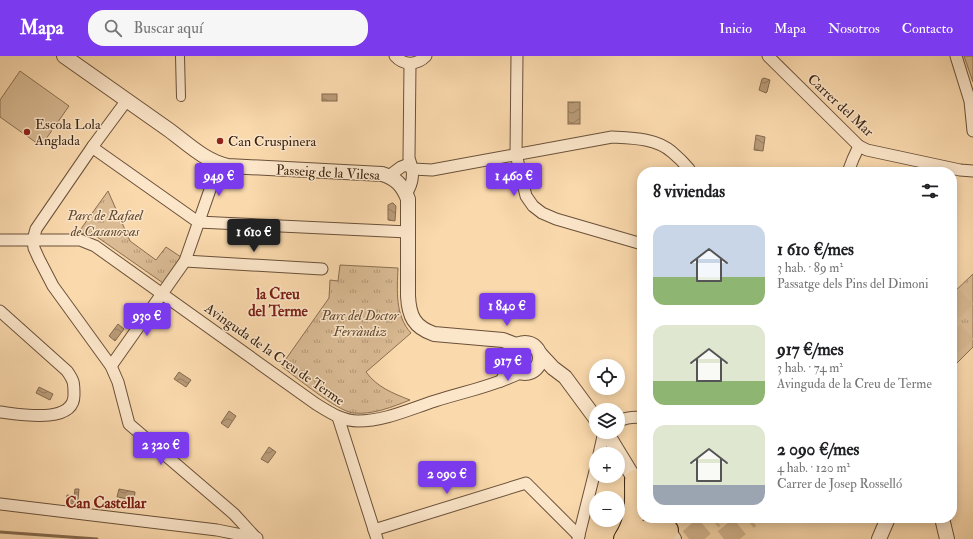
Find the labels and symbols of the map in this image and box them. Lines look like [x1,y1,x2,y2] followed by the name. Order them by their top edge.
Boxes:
[804,70,878,141] street label: Carrer del Mar
[34,116,101,149] place label: Escola Lola Anglada
[22,127,32,137] marker: Escola Lola Anglada
[228,133,317,151] place label: Can Cruspinera
[215,136,225,146] marker: Can Cruspinera
[276,161,381,184] street label: Passeig de la Vilesa
[191,163,247,197] pin: 949 €
[477,163,551,197] pin: 1 460 €
[66,207,144,240] park label: Parc de Rafael de Casanovas
[217,219,291,253] pin: 1 610 €
[248,285,309,321] district label: la Creu del Terme
[470,293,544,327] pin: 1 840 €
[201,299,348,409] street label: Avinguda de la Creu de Terme
[119,303,175,337] pin: 930 €
[320,307,400,340] park label: Parc del Doctor Ferràndiz
[480,348,536,382] pin: 917 €
[124,432,198,466] pin: 2 320 €
[410,461,484,495] pin: 2 090 €
[66,494,147,513] district label: Can Castellar

